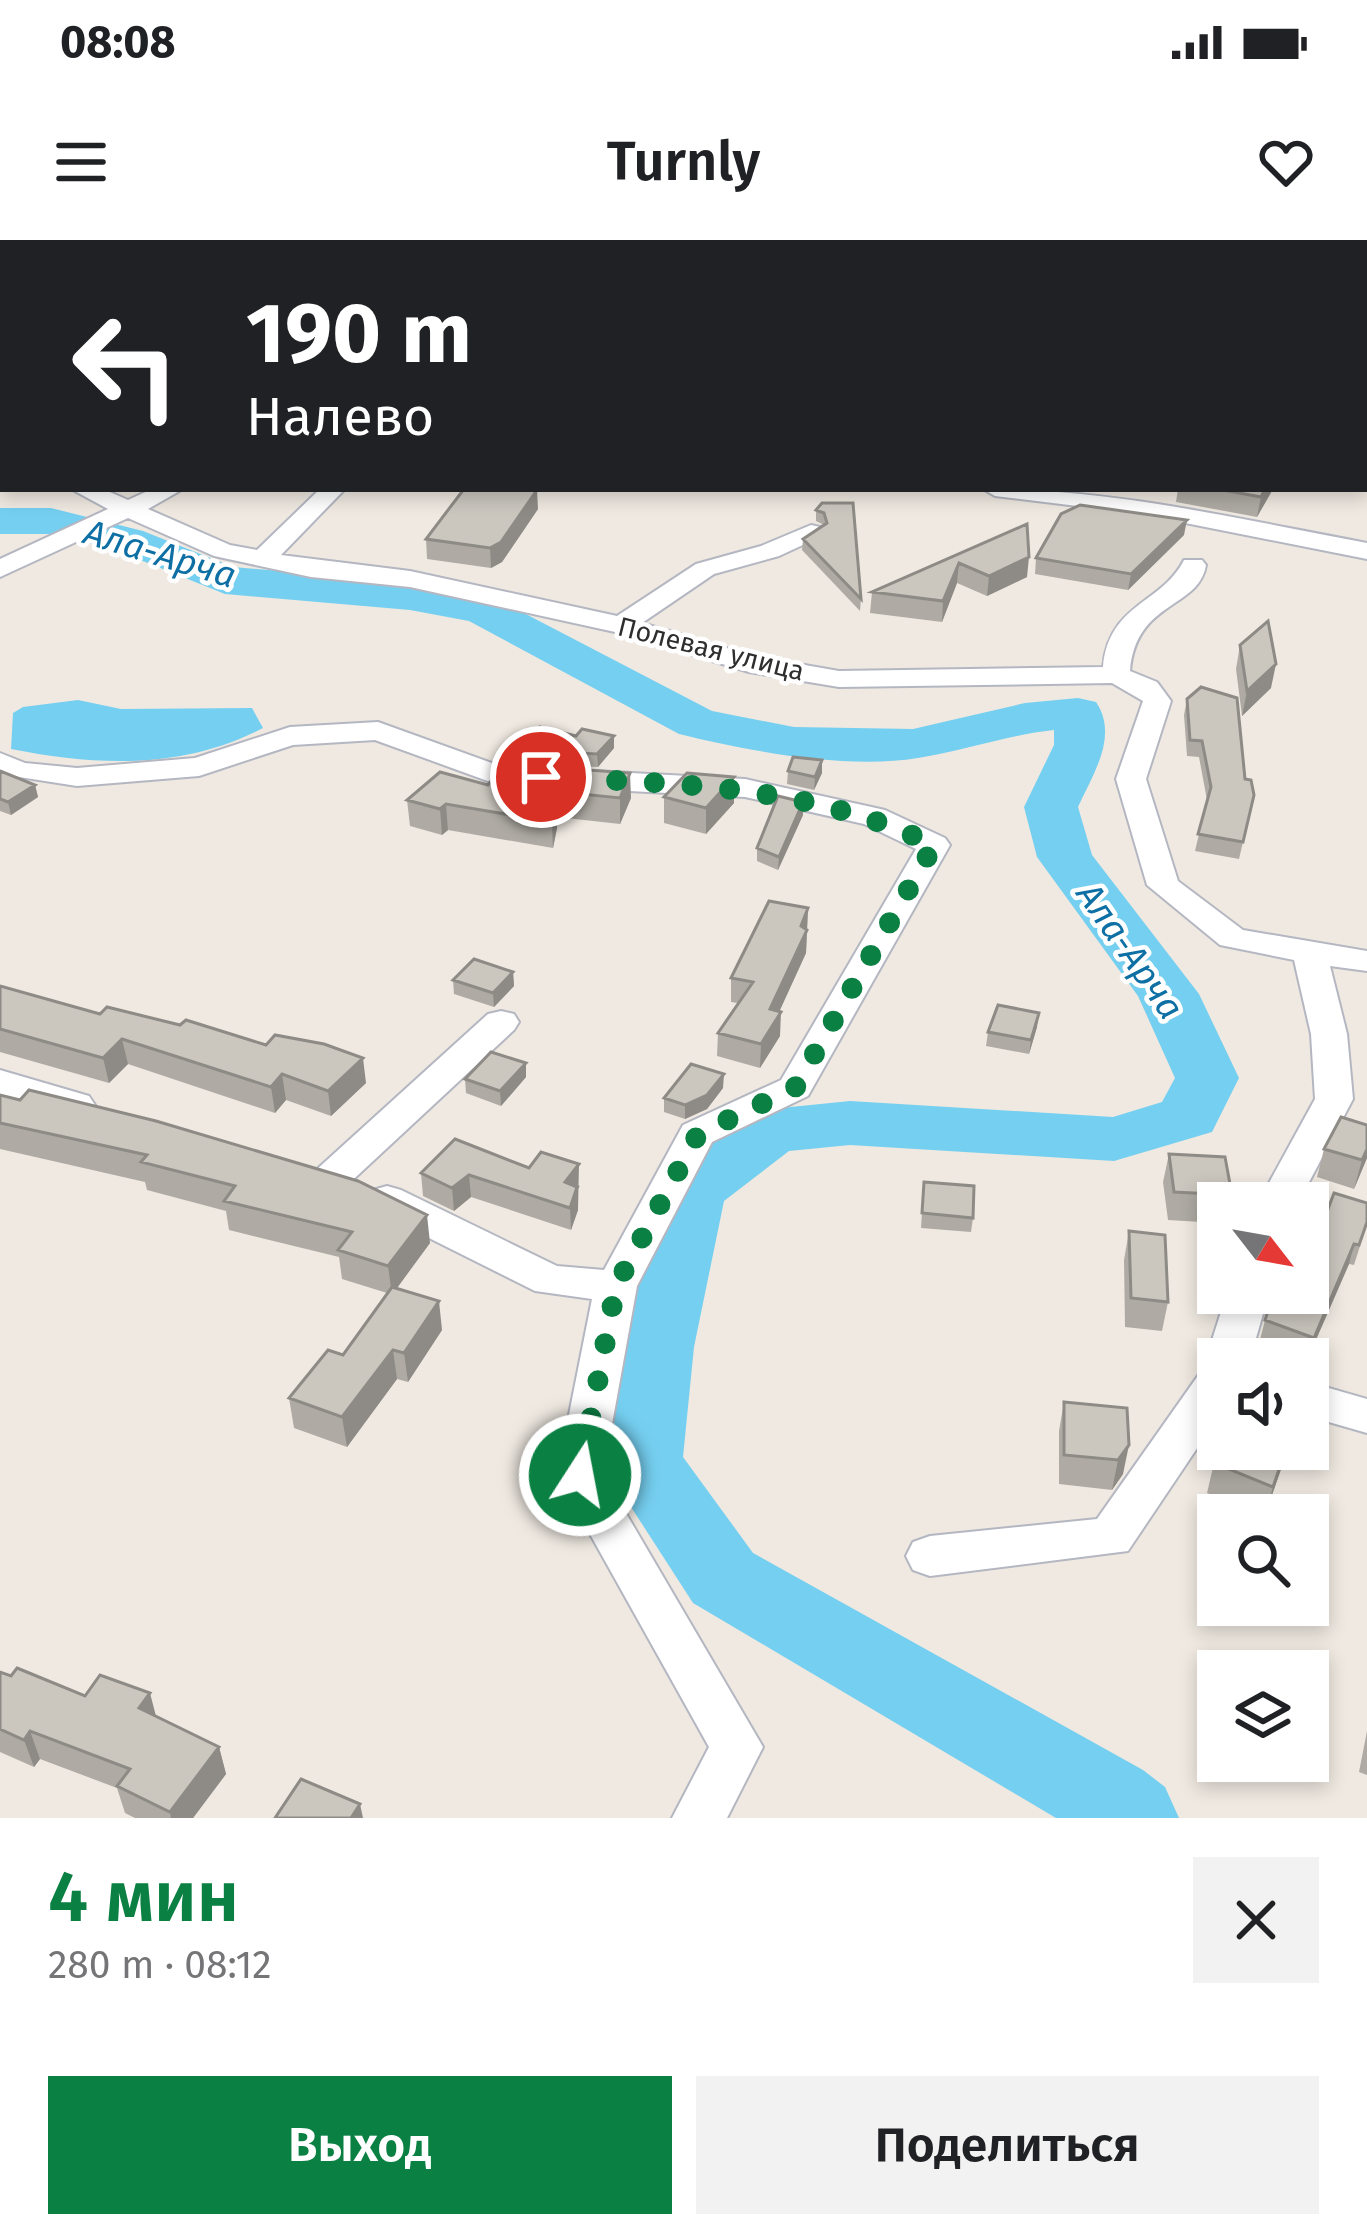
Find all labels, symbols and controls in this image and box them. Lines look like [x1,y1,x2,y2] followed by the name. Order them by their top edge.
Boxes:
[60,15,176,69] text: 08:08
[48,129,114,195] icon: menu
[1253,129,1319,195] icon: heart
[607,130,760,194] text: Turnly
[246,283,472,384] text: 190 m
[48,288,204,444] icon: left
[246,385,434,449] text: Налево
[77,509,241,598] water label: Ала-Арча
[615,610,807,688] street label: Полевая улица
[490,726,592,828] pin
[508,744,574,810] icon: arrive
[1066,873,1193,1028] water label: Ала-Арча
[1197,1182,1329,1314] north arrow
[1197,1182,1329,1782] map controls
[1197,1338,1329,1470] button: sound
[517,1412,643,1538] position arrow
[1197,1494,1329,1626] button: search
[1197,1650,1329,1782] button: layers
[48,1854,239,1940] text: 4 мин
[1193,1857,1319,1983] button: close
[48,1942,272,1988] text: 280 m · 08:12
[48,2076,672,2214] button: Выход
[696,2076,1319,2214] button: Поделиться

